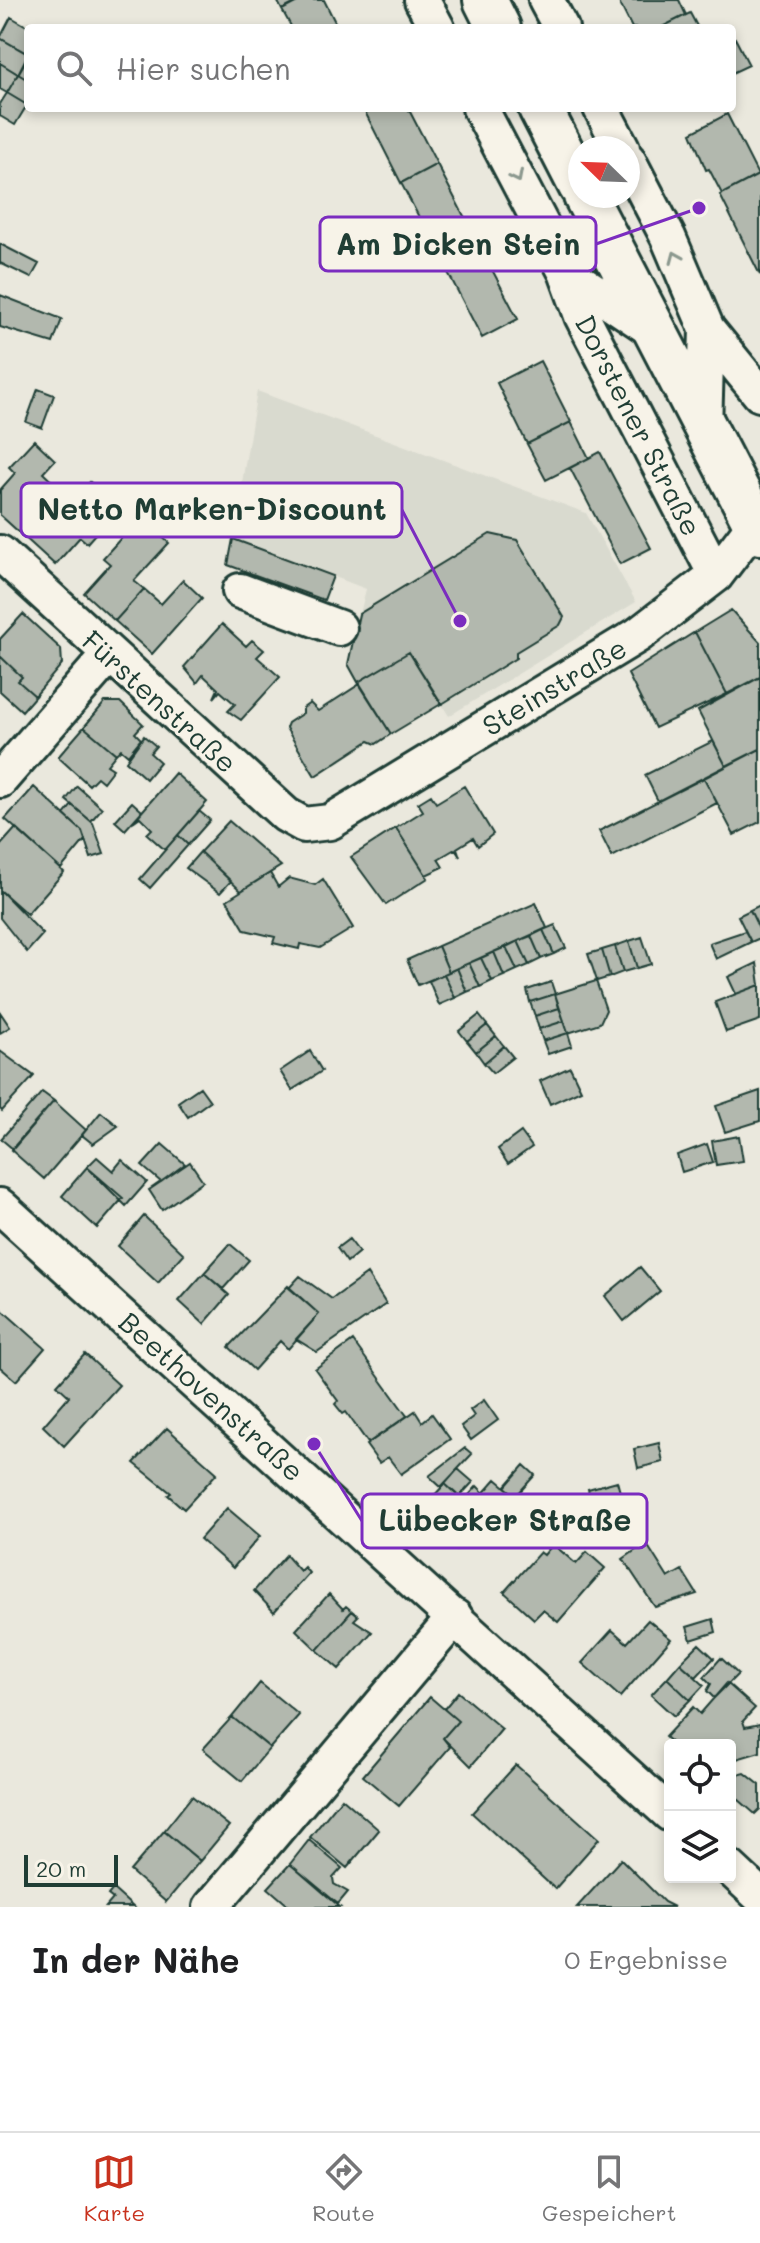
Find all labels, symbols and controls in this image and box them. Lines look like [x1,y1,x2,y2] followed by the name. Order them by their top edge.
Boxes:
[24,24,736,112] search box
[52,46,96,90] icon: search
[116,48,291,88] text: Hier suchen
[568,136,640,208] north arrow
[507,169,522,183] one-way arrow
[320,217,596,271] callout: Am Dicken Stein
[336,223,580,263] text: Am Dicken Stein
[670,251,686,265] one-way arrow
[568,308,710,542] street label: Dorstener Straße
[21,483,402,537] callout: Netto Marken-Discount
[37,488,387,528] text: Netto Marken-Discount
[75,622,245,780] street label: Fürstenstraße
[475,629,633,743] street label: Steinstraße
[112,1303,312,1489] street label: Beethovenstraße
[362,1494,647,1548] callout: Lübecker Straße
[379,1499,631,1539] text: Lübecker Straße
[664,1739,736,1883] map controls
[664,1739,736,1811] button: locate
[664,1811,736,1883] button: layers
[24,1851,118,1887] scale bar
[36,1854,86,1883] text: 20 m
[32,1937,240,1982] text: In der Nähe
[564,1942,728,1976] text: 0 Ergebnisse
[84,2150,145,2227] tab: Karte
[312,2150,375,2227] tab: Route
[542,2150,676,2227] tab: Gespeichert

